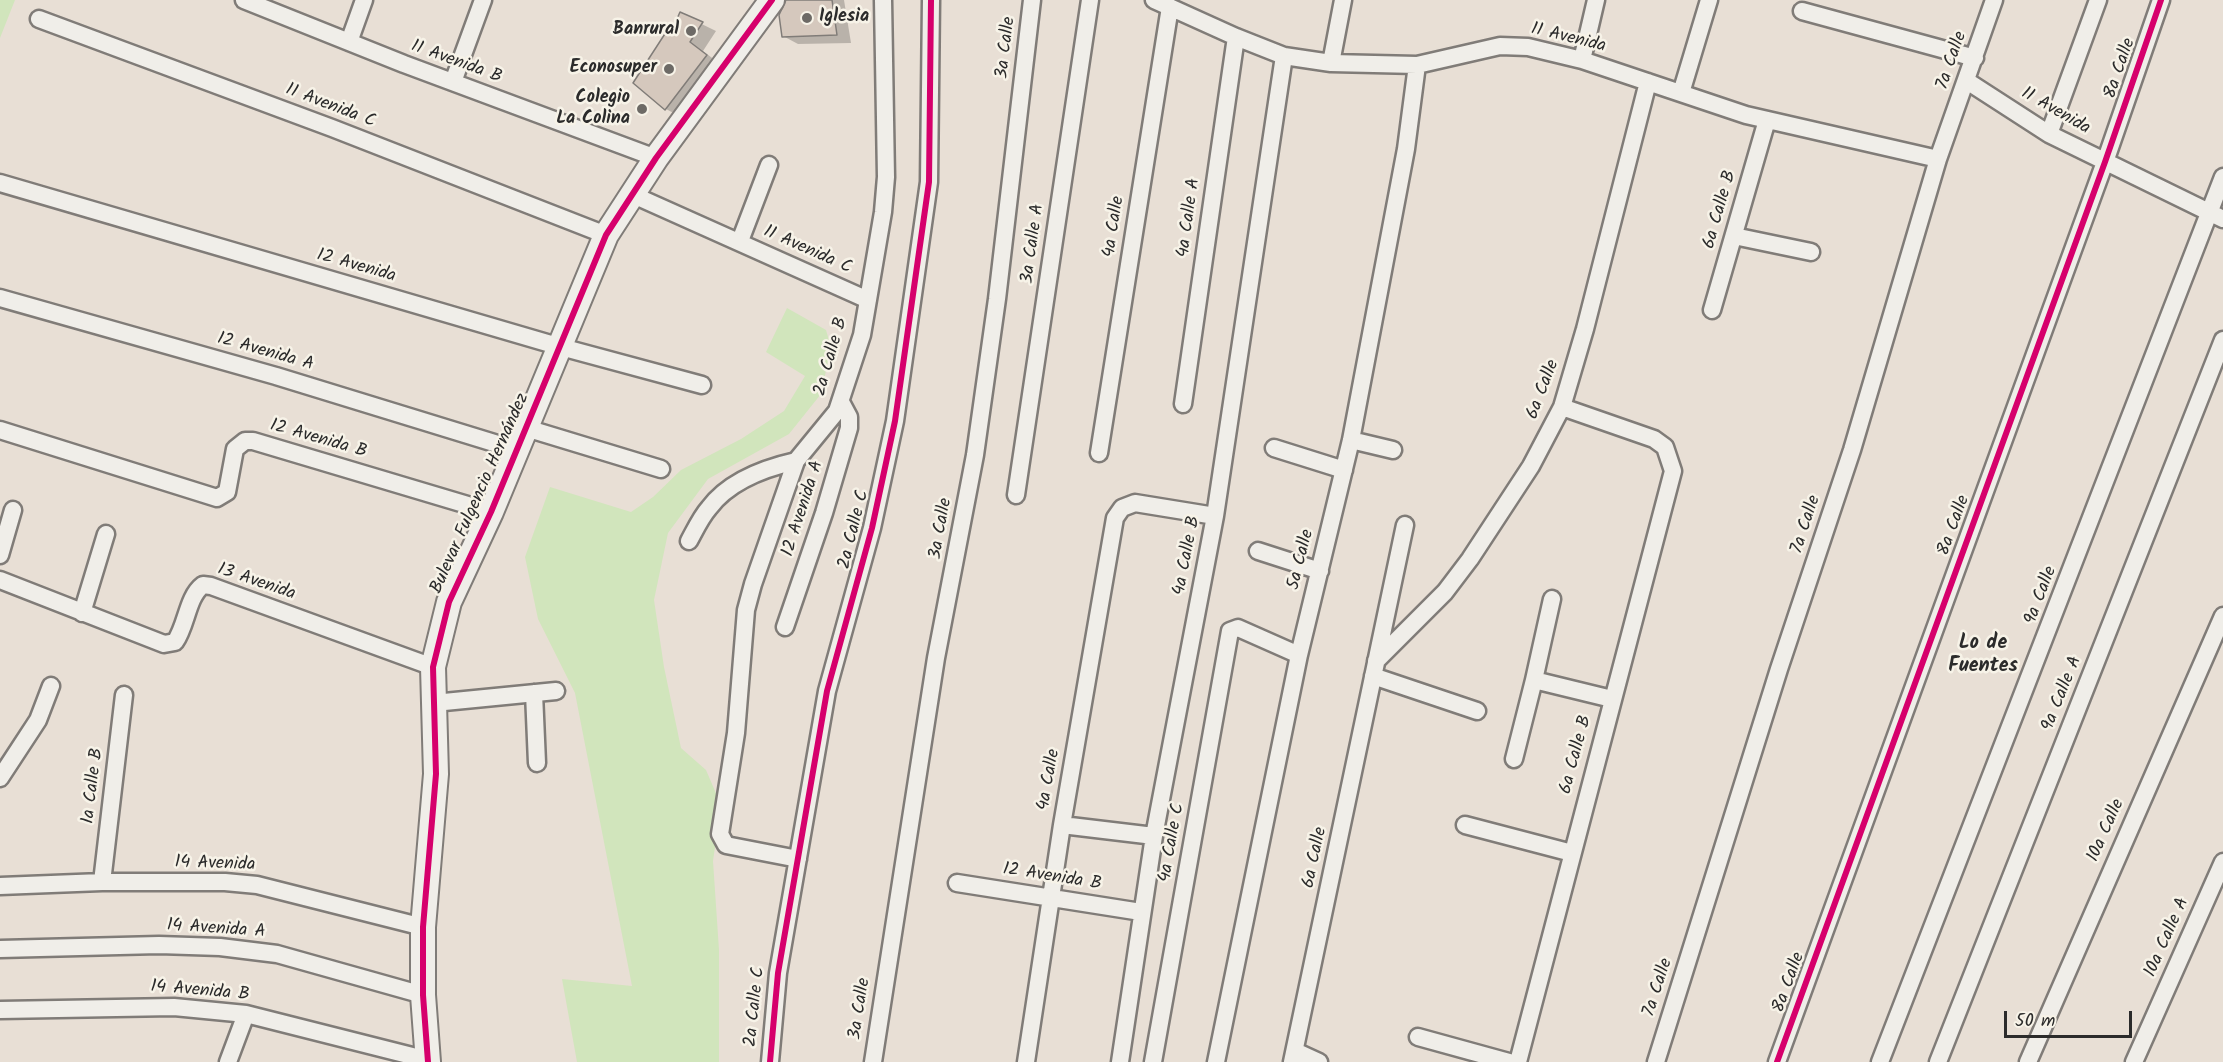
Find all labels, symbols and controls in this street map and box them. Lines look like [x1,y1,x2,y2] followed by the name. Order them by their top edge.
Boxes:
[819,7,869,29] place label: Iglesia
[800,11,814,25] marker: Iglesia
[992,16,1022,80] street label: 3a Calle
[1528,19,1608,59] street label: 11 Avenida
[613,20,679,42] place label: Banrural
[684,24,698,38] marker: Banrural
[1933,29,1973,93] street label: 7a Calle
[2101,36,2141,102] street label: 8a Calle
[408,37,504,89] street label: 11 Avenida B
[570,58,657,80] place label: Econosuper
[662,62,676,76] marker: Econosuper
[282,80,378,134] street label: 11 Avenida C
[2016,84,2094,140] street label: 11 Avenida
[556,88,630,130] place label: Colegio La Colina
[635,102,649,116] marker: Colegio La Colina
[1700,168,1742,252] street label: 6a Calle B
[1174,177,1206,259] street label: 4a Calle A
[1100,195,1130,259] street label: 4a Calle
[1018,203,1050,285] street label: 3a Calle A
[759,222,855,280] street label: 11 Avenida C
[314,245,398,289] street label: 12 Avenida
[810,315,854,399] street label: 2a Calle B
[214,329,316,377] street label: 12 Avenida A
[1523,357,1565,423] street label: 6a Calle
[427,390,535,598] street label: Bulevar Fulgencio Hernández
[267,416,369,464] street label: 12 Avenida B
[778,458,830,560] street label: 12 Avenida A
[835,488,875,572] street label: 2a Calle C
[1787,493,1827,557] street label: 7a Calle
[1934,493,1976,559] street label: 8a Calle
[926,497,958,561] street label: 3a Calle
[1170,514,1206,598] street label: 4a Calle B
[1284,528,1320,592] street label: 5a Calle
[214,560,298,606] street label: 13 Avenida
[2021,564,2063,628] street label: 9a Calle
[1948,633,2018,680] district label: Lo de Fuentes
[2038,653,2088,735] street label: 9a Calle A
[1556,713,1598,797] street label: 6a Calle B
[79,747,109,825] street label: 1a Calle B
[1034,748,1066,812] street label: 4a Calle
[2084,796,2130,866] street label: 10a Calle
[1155,802,1191,884] street label: 4a Calle C
[1299,826,1333,890] street label: 6a Calle
[174,853,256,877] street label: 14 Avenida
[1001,860,1103,896] street label: 12 Avenida B
[2141,895,2195,981] street label: 10a Calle A
[166,916,266,944] street label: 14 Avenida A
[1769,950,1811,1016] street label: 8a Calle
[1639,956,1679,1020] street label: 7a Calle
[741,966,771,1048] street label: 2a Calle C
[150,977,250,1007] street label: 14 Avenida B
[845,977,877,1041] street label: 3a Calle
[2007,999,2134,1037] scale bar
[2015,1007,2055,1036] text: 50 m

